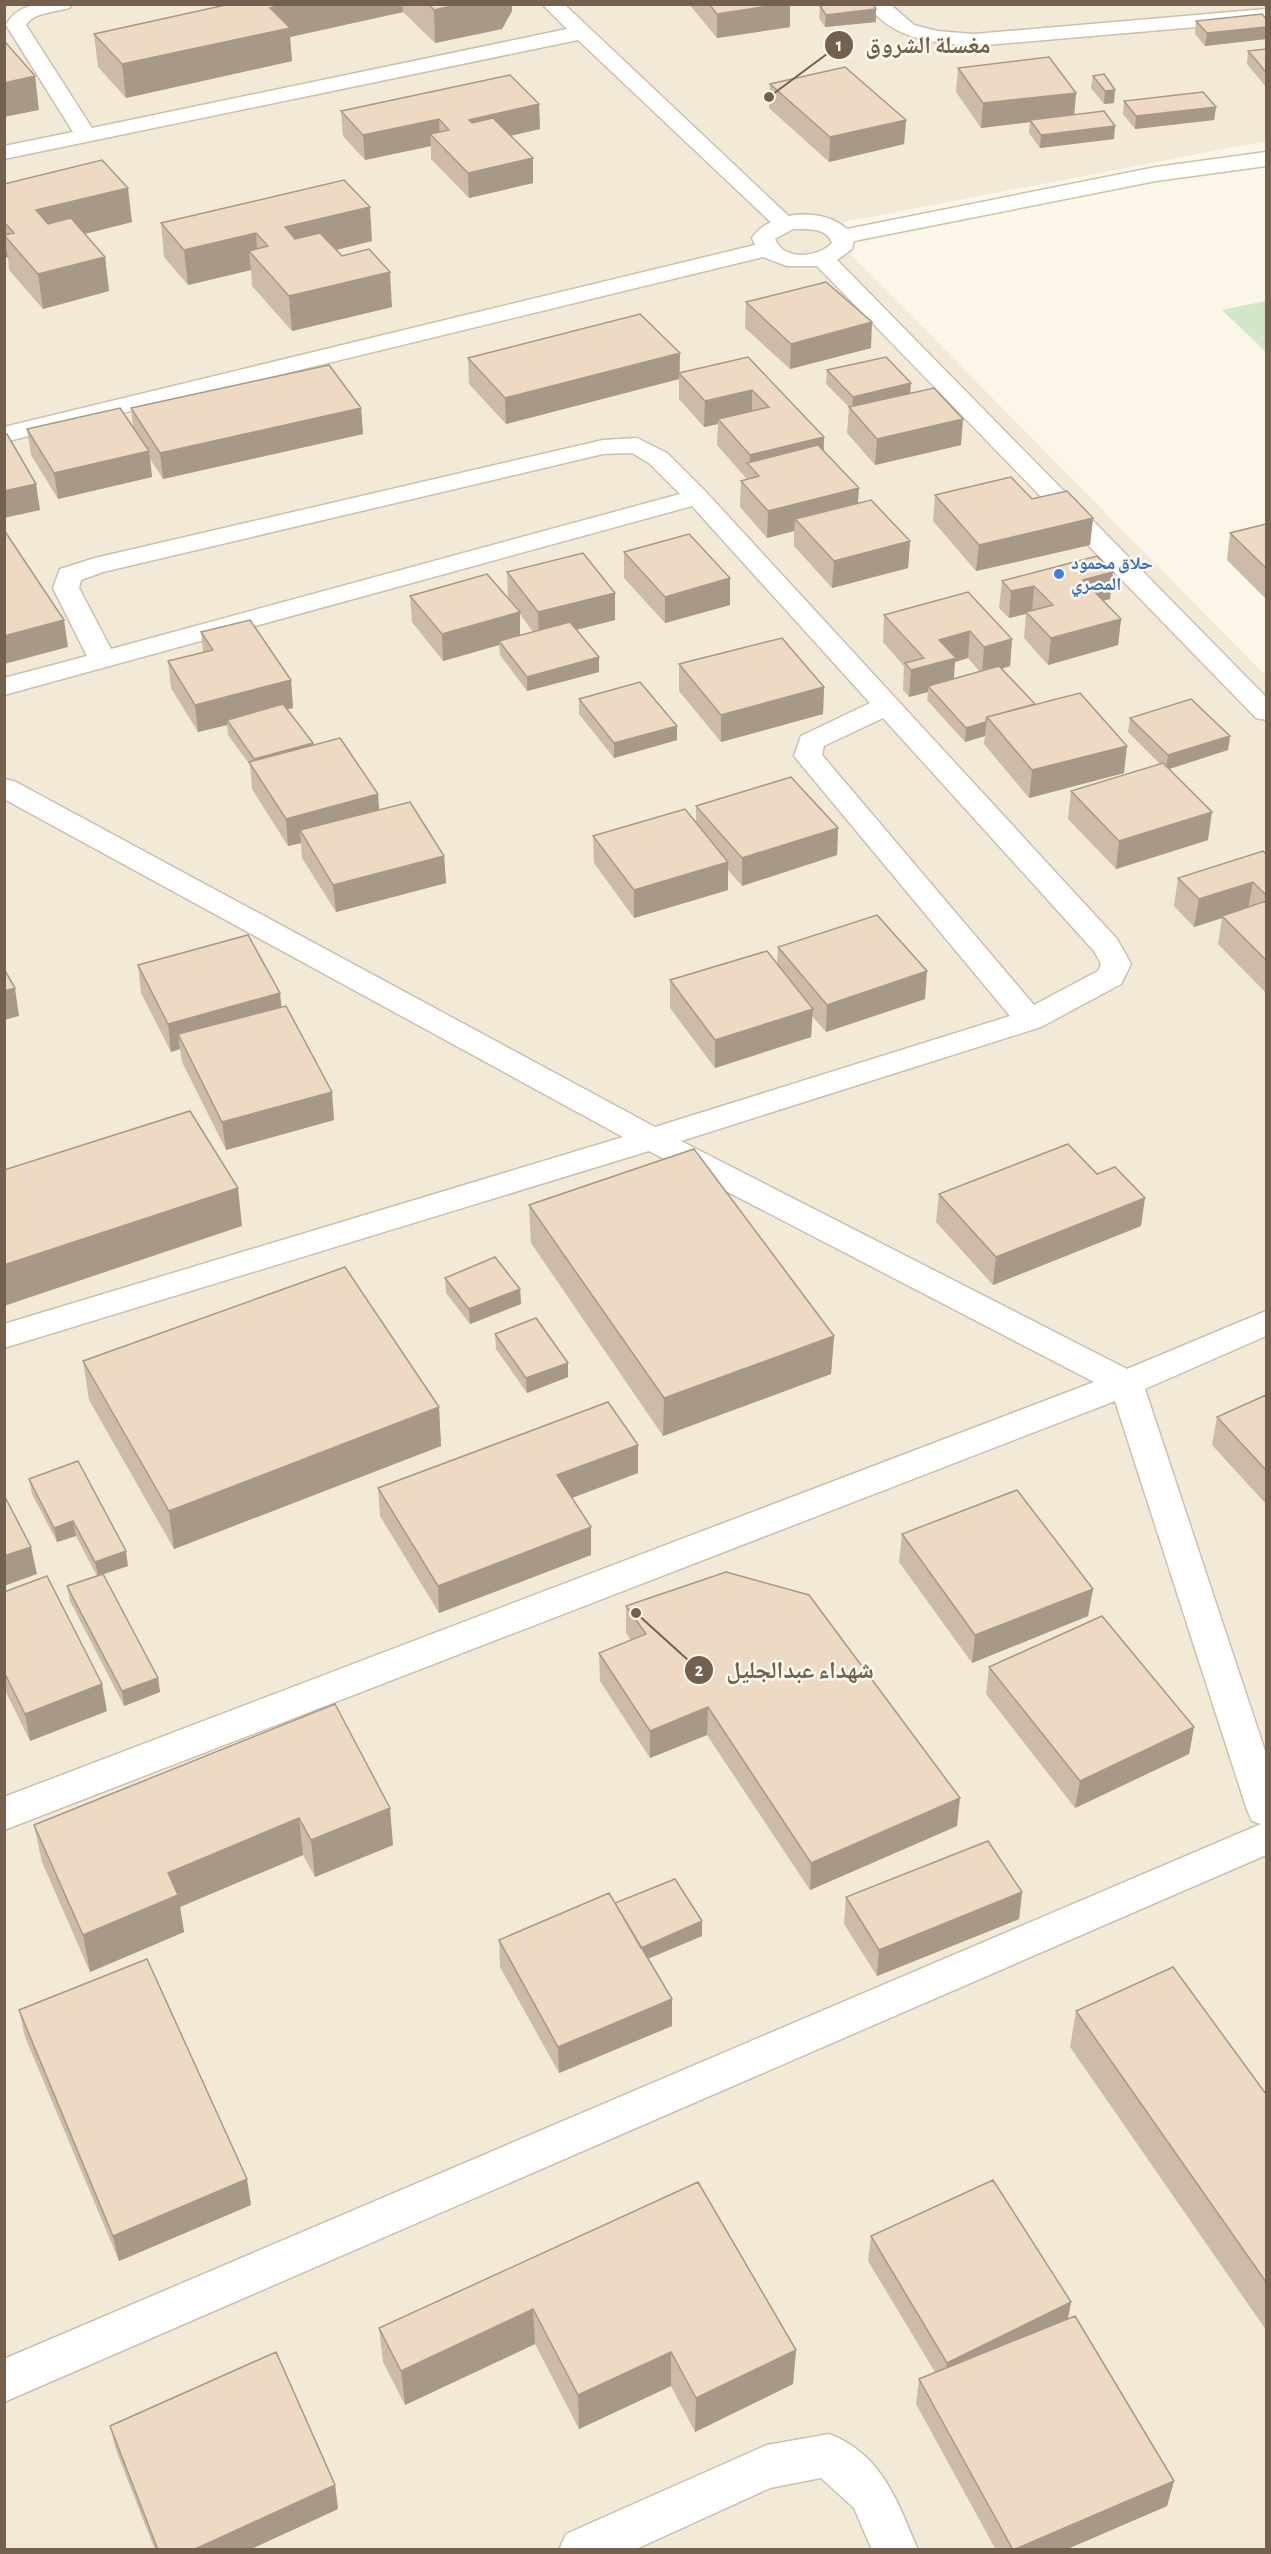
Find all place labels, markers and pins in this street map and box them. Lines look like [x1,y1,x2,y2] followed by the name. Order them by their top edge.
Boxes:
[824,24,1003,66] callout: مغسلة الشروق
[1071,555,1153,598] place label: حلاق محمود المصري
[1052,567,1066,581] marker: حلاق محمود المصري
[684,1649,885,1691] callout: شهداء عبدالجليل

